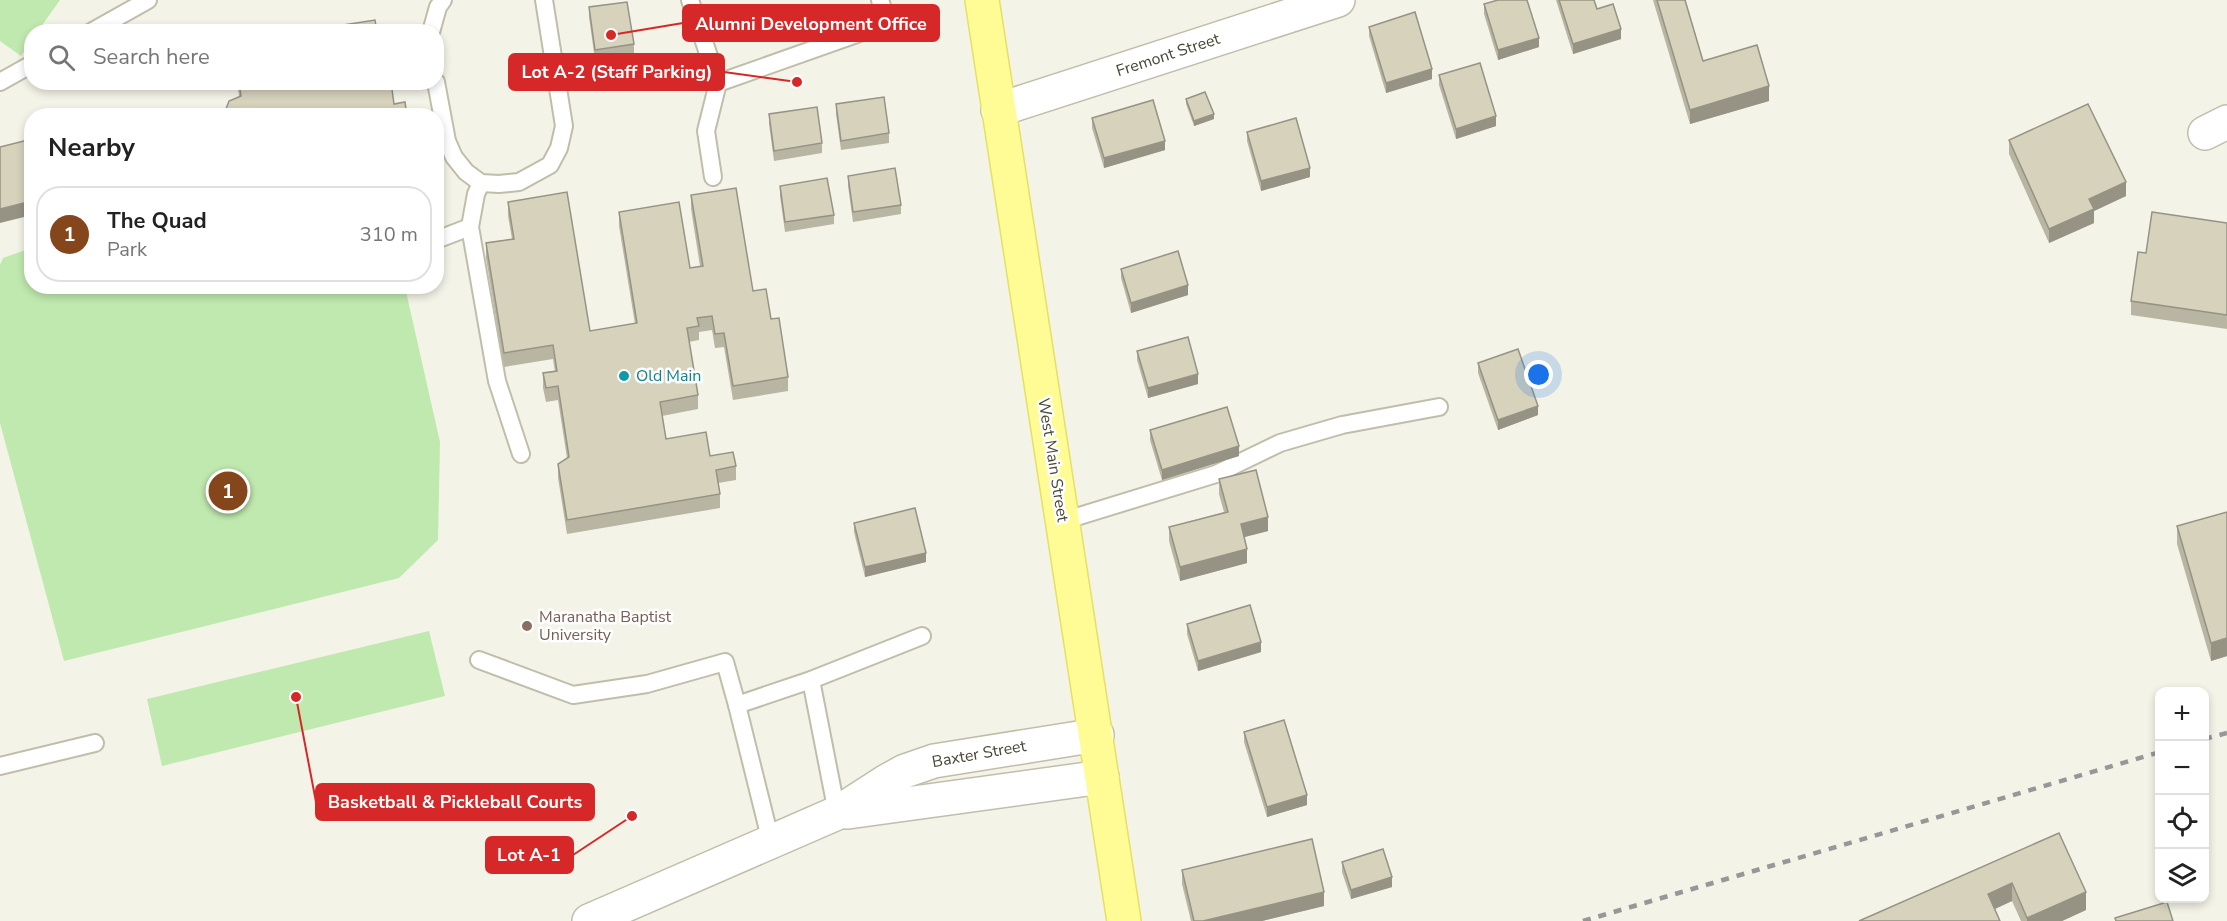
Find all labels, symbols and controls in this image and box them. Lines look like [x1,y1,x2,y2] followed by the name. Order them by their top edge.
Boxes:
[683,5,939,41] callout: Alumni Development Office
[695,12,927,36] text: Alumni Development Office
[24,24,444,90] search box
[1113,28,1223,82] street label: Fremont Street
[45,41,78,74] icon: search
[93,42,210,72] text: Search here
[509,54,724,90] callout: Lot A-2 (Staff Parking)
[522,60,712,84] text: Lot A-2 (Staff Parking)
[48,130,135,165] text: Nearby
[107,206,207,236] text: The Quad
[64,221,76,248] text: 1
[360,221,418,248] text: 310 m
[107,236,147,263] text: Park
[1524,360,1553,389] your location
[636,365,701,387] place label: Old Main
[617,369,631,383] marker: Old Main
[1032,396,1074,524] street label: West Main Street
[208,468,248,514] pin: 1
[539,606,672,646] place label: Maranatha Baptist University
[520,619,534,633] marker: Maranatha Baptist University
[2155,687,2209,903] map controls
[2155,687,2209,741] button: +
[930,735,1028,773] street label: Baxter Street
[2155,741,2209,795] button: −
[316,784,594,820] callout: Basketball & Pickleball Courts
[328,790,582,814] text: Basketball & Pickleball Courts
[2155,795,2209,849] button: locate
[486,837,573,873] callout: Lot A-1
[497,843,561,867] text: Lot A-1
[2155,849,2209,903] button: layers

